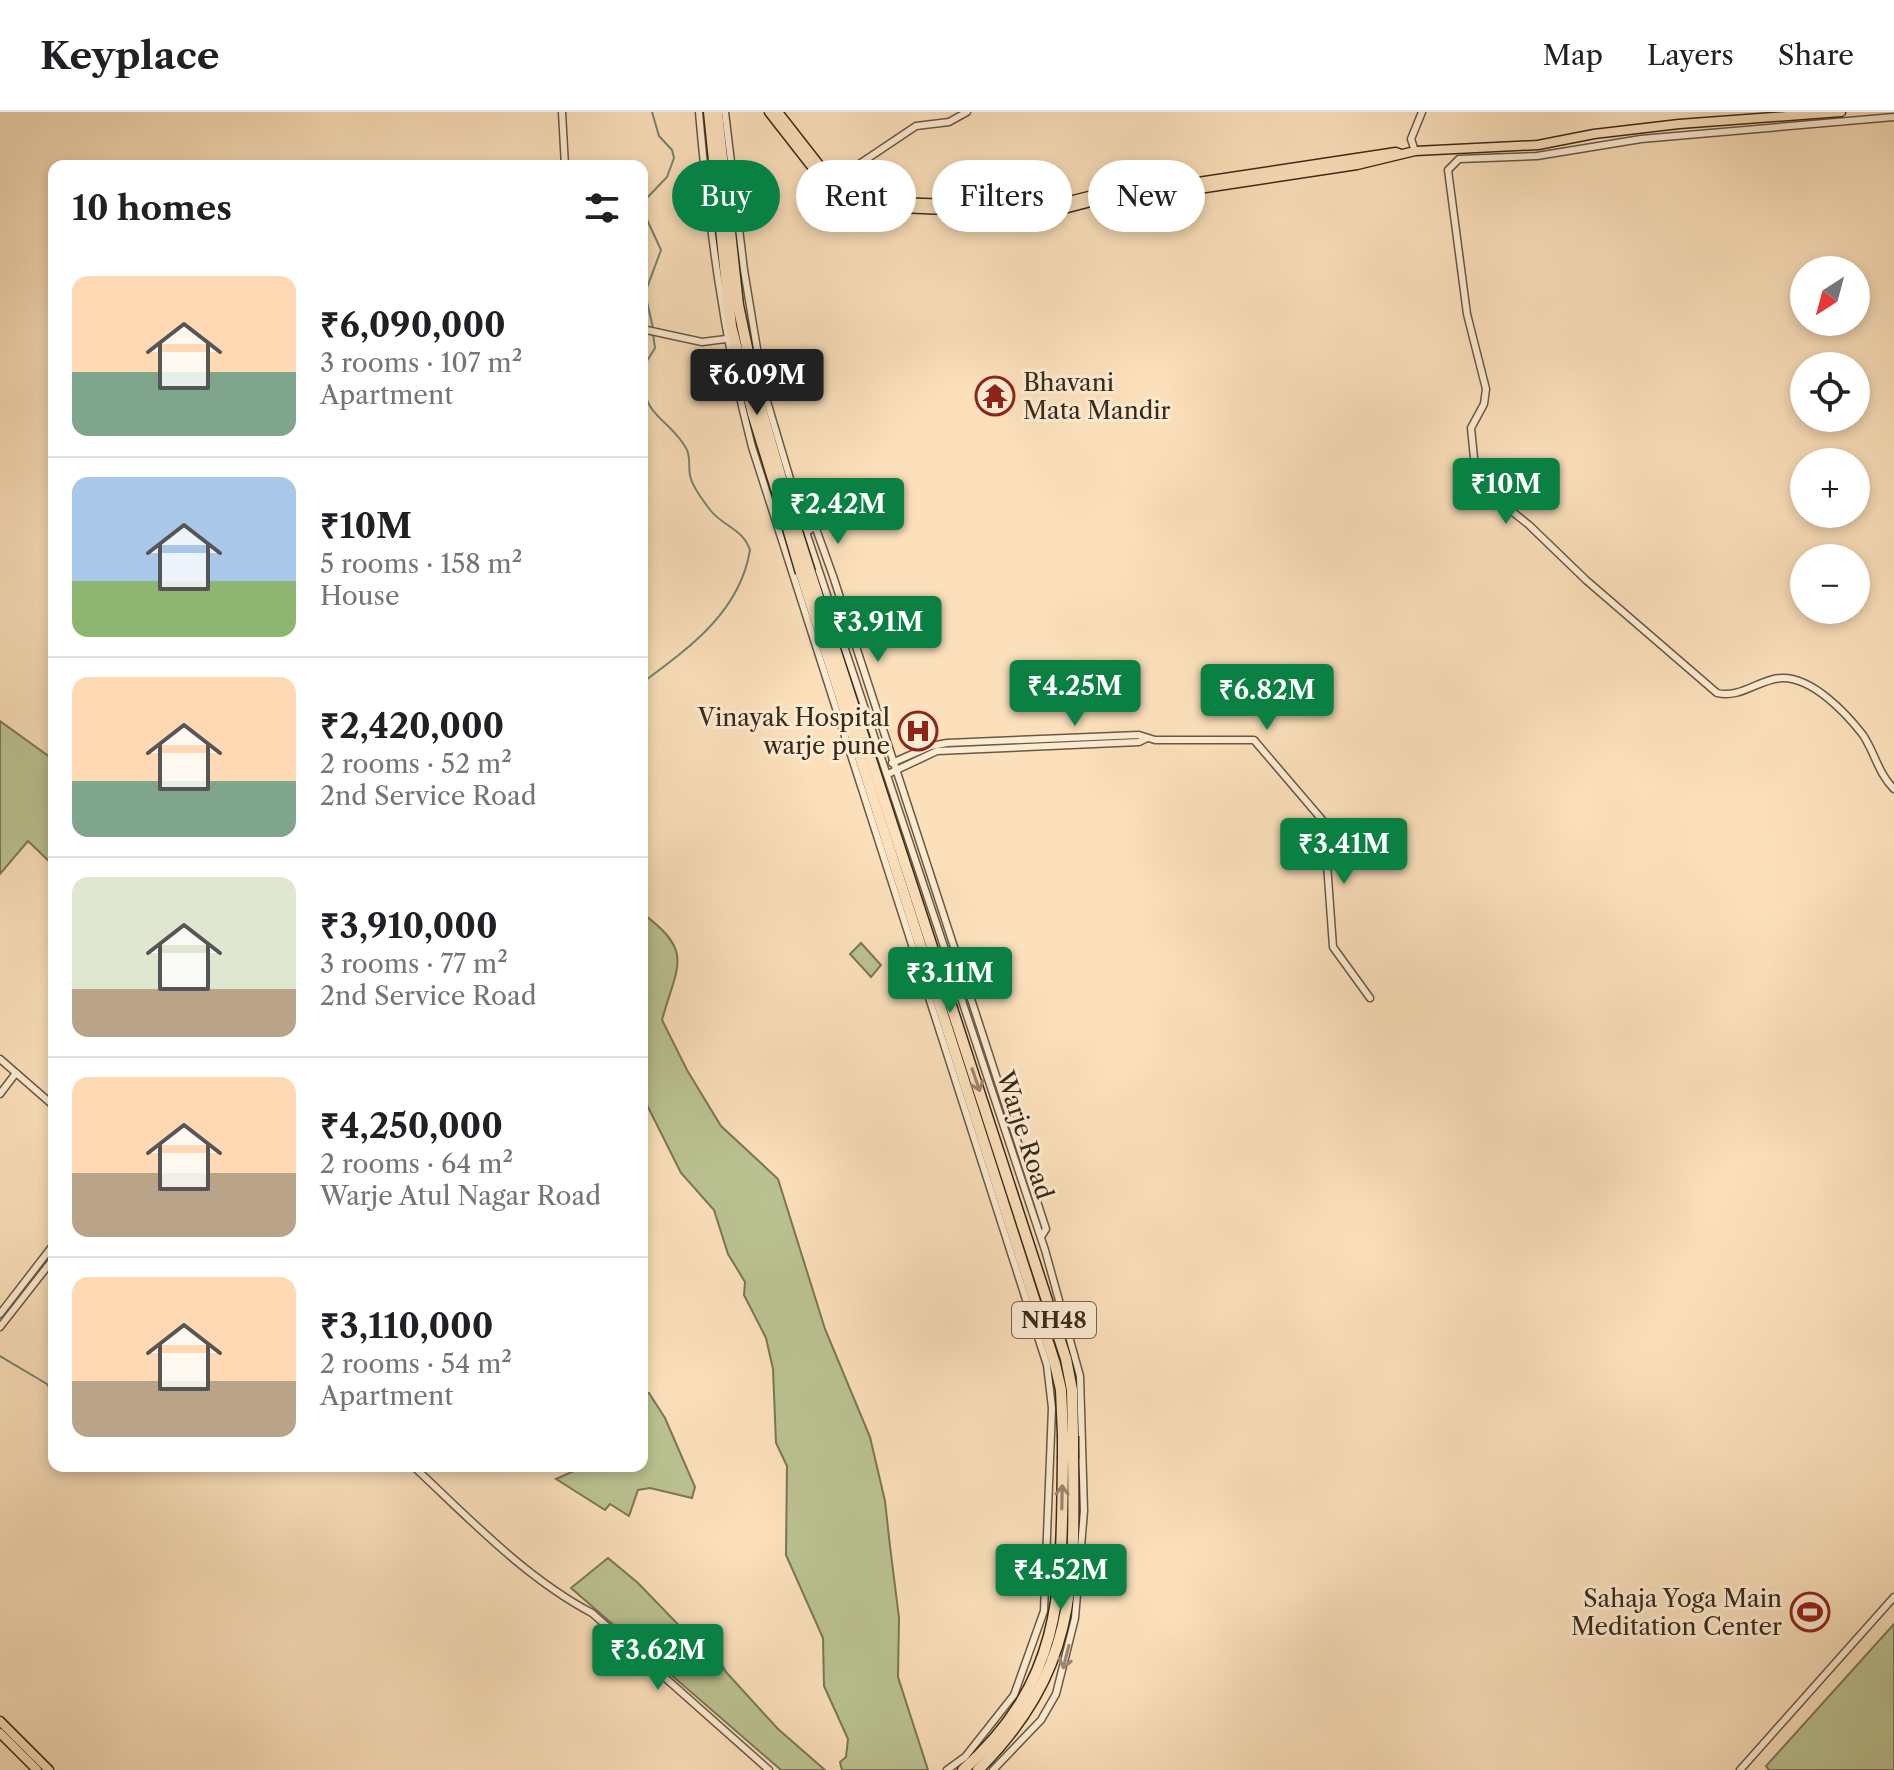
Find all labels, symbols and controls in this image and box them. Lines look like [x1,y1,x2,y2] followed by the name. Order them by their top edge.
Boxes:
[40,32,219,79] text: Keyplace
[1543,38,1603,72] text: Map
[1647,38,1734,72] text: Layers
[1778,38,1854,72] text: Share
[672,160,780,232] chip: Buy
[796,160,916,232] chip: Rent
[932,160,1072,232] chip: Filters
[1088,160,1205,232] chip: New
[580,186,624,230] icon: filters
[72,187,232,229] text: 10 homes
[1790,256,1870,336] north arrow
[1790,256,1870,624] map controls
[320,304,506,346] text: ₹6,090,000
[136,308,232,404] icon: home
[320,347,522,379] text: 3 rooms · 107 m²
[692,349,822,417] pin: ₹6.09M
[1790,352,1870,432] button: locate
[709,359,805,391] text: ₹6.09M
[1023,368,1171,425] place label: Bhavani Mata Mandir
[974,375,1016,417] temple icon: Bhavani Mata Mandir
[320,379,453,411] text: Apartment
[1790,448,1870,528] button: +
[1459,458,1553,526] pin: ₹10M
[1471,468,1541,500] text: ₹10M
[773,478,903,546] pin: ₹2.42M
[790,488,886,520] text: ₹2.42M
[320,505,412,547] text: ₹10M
[136,509,232,605] icon: home
[1790,544,1870,624] button: −
[320,548,522,580] text: 5 rooms · 158 m²
[320,580,400,612] text: House
[813,596,943,664] pin: ₹3.91M
[833,606,923,638] text: ₹3.91M
[1010,660,1140,728] pin: ₹4.25M
[1202,664,1332,732] pin: ₹6.82M
[1028,670,1122,702] text: ₹4.25M
[1219,674,1315,706] text: ₹6.82M
[697,703,890,760] place label: Vinayak Hospital warje pune
[320,705,504,747] text: ₹2,420,000
[136,709,232,805] icon: home
[897,710,939,752] hospital icon: Vinayak Hospital warje pune
[320,748,512,780] text: 2 rooms · 52 m²
[320,780,537,812] text: 2nd Service Road
[1279,818,1409,886] pin: ₹3.41M
[1298,828,1390,860] text: ₹3.41M
[320,905,498,947] text: ₹3,910,000
[136,909,232,1005] icon: home
[885,947,1015,1015] pin: ₹3.11M
[320,948,508,980] text: 3 rooms · 77 m²
[906,957,994,989] text: ₹3.11M
[320,980,537,1012] text: 2nd Service Road
[990,1066,1059,1203] street label: Warje Road
[970,1067,985,1092] one-way arrow
[320,1105,503,1147] text: ₹4,250,000
[136,1109,232,1205] icon: home
[320,1148,513,1180] text: 2 rooms · 64 m²
[320,1180,601,1212] text: Warje Atul Nagar Road
[1012,1302,1096,1338] road number: NH48
[320,1305,493,1347] text: ₹3,110,000
[136,1309,232,1405] icon: home
[320,1348,512,1380] text: 2 rooms · 54 m²
[320,1380,453,1412] text: Apartment
[1054,1484,1070,1511] one-way arrow
[996,1544,1126,1612] pin: ₹4.52M
[1014,1554,1108,1586] text: ₹4.52M
[1571,1584,1782,1641] place label: Sahaja Yoga Main Meditation Center
[1789,1591,1831,1633] sports icon: Sahaja Yoga Main Meditation Center
[593,1624,723,1692] pin: ₹3.62M
[610,1634,706,1666] text: ₹3.62M
[1057,1644,1072,1670] one-way arrow

